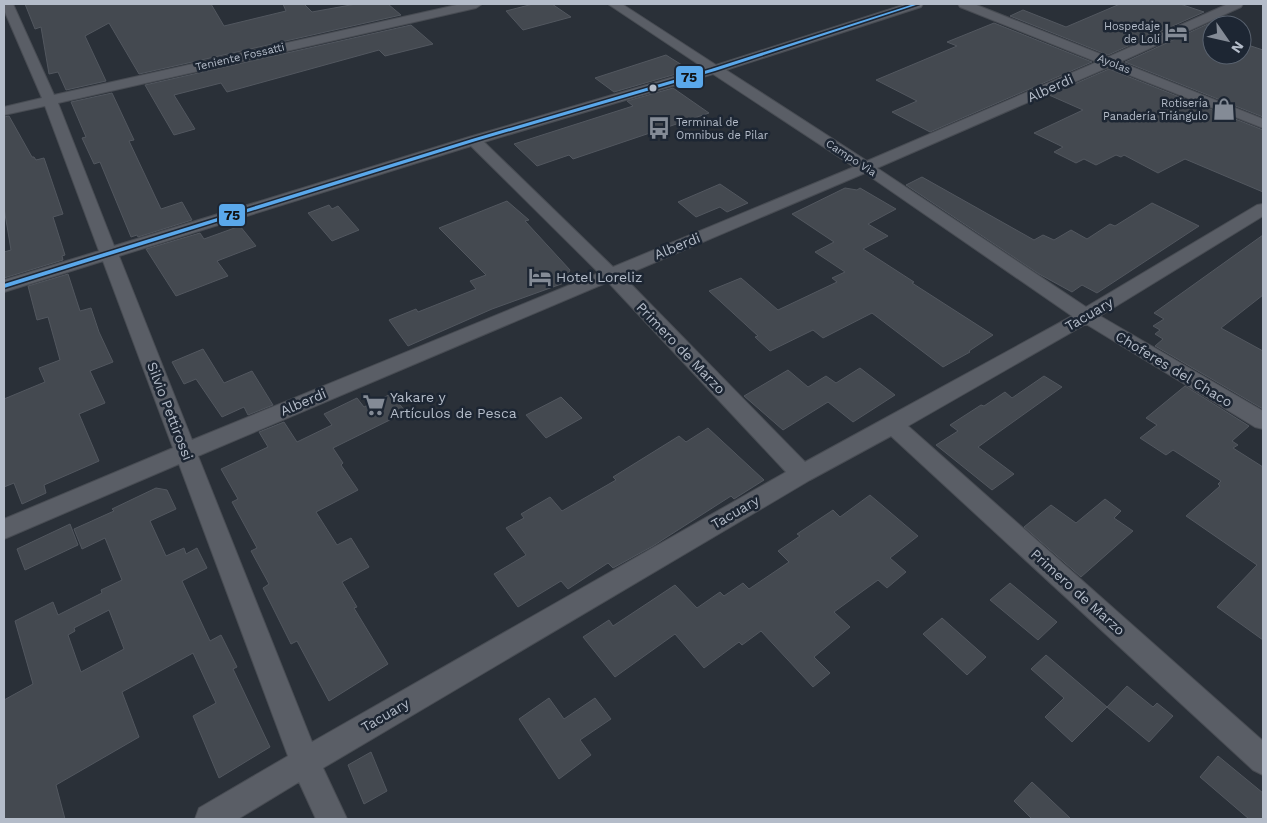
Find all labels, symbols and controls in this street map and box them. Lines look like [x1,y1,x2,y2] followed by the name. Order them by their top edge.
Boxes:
[1202,15,1252,65] north arrow
[1163,19,1189,45] hotel icon: Hospedaje de Loli
[1104,20,1160,46] place label: Hospedaje de Loli
[1228,38,1247,56] text: N
[194,40,286,74] street label: Teniente Fossatti
[1096,52,1133,77] street label: Ayolas
[675,65,704,89] line badge: 75
[681,69,697,85] text: 75
[1025,71,1075,105] street label: Alberdi
[648,83,658,93] unlabelled marker
[1211,96,1237,122] shop icon: Rotisería Panadería Triángulo
[1103,97,1208,123] place label: Rotisería Panadería Triángulo
[646,115,672,141] bus stop icon: Terminal de Omnibus de Pilar
[676,116,769,142] place label: Terminal de Omnibus de Pilar
[823,137,879,179] street label: Campo Vìa
[218,203,246,227] line badge: 75
[224,207,240,223] text: 75
[652,230,702,262] street label: Alberdi
[527,264,553,290] hotel icon: Hotel Loreliz
[556,269,643,285] place label: Hotel Loreliz
[1062,294,1116,334] street label: Tacuary
[633,299,729,397] street label: Primero de Marzo
[1113,328,1235,410] street label: Choferes del Chaco
[144,360,196,462] street label: Silvio Pettirossi
[278,385,328,419] street label: Alberdi
[390,389,517,421] place label: Yakare y Artículos de Pesca
[361,392,387,418] supermarket icon: Yakare y Artículos de Pesca
[708,492,762,532] street label: Tacuary
[1028,546,1128,638] street label: Primero de Marzo
[358,695,412,735] street label: Tacuary

